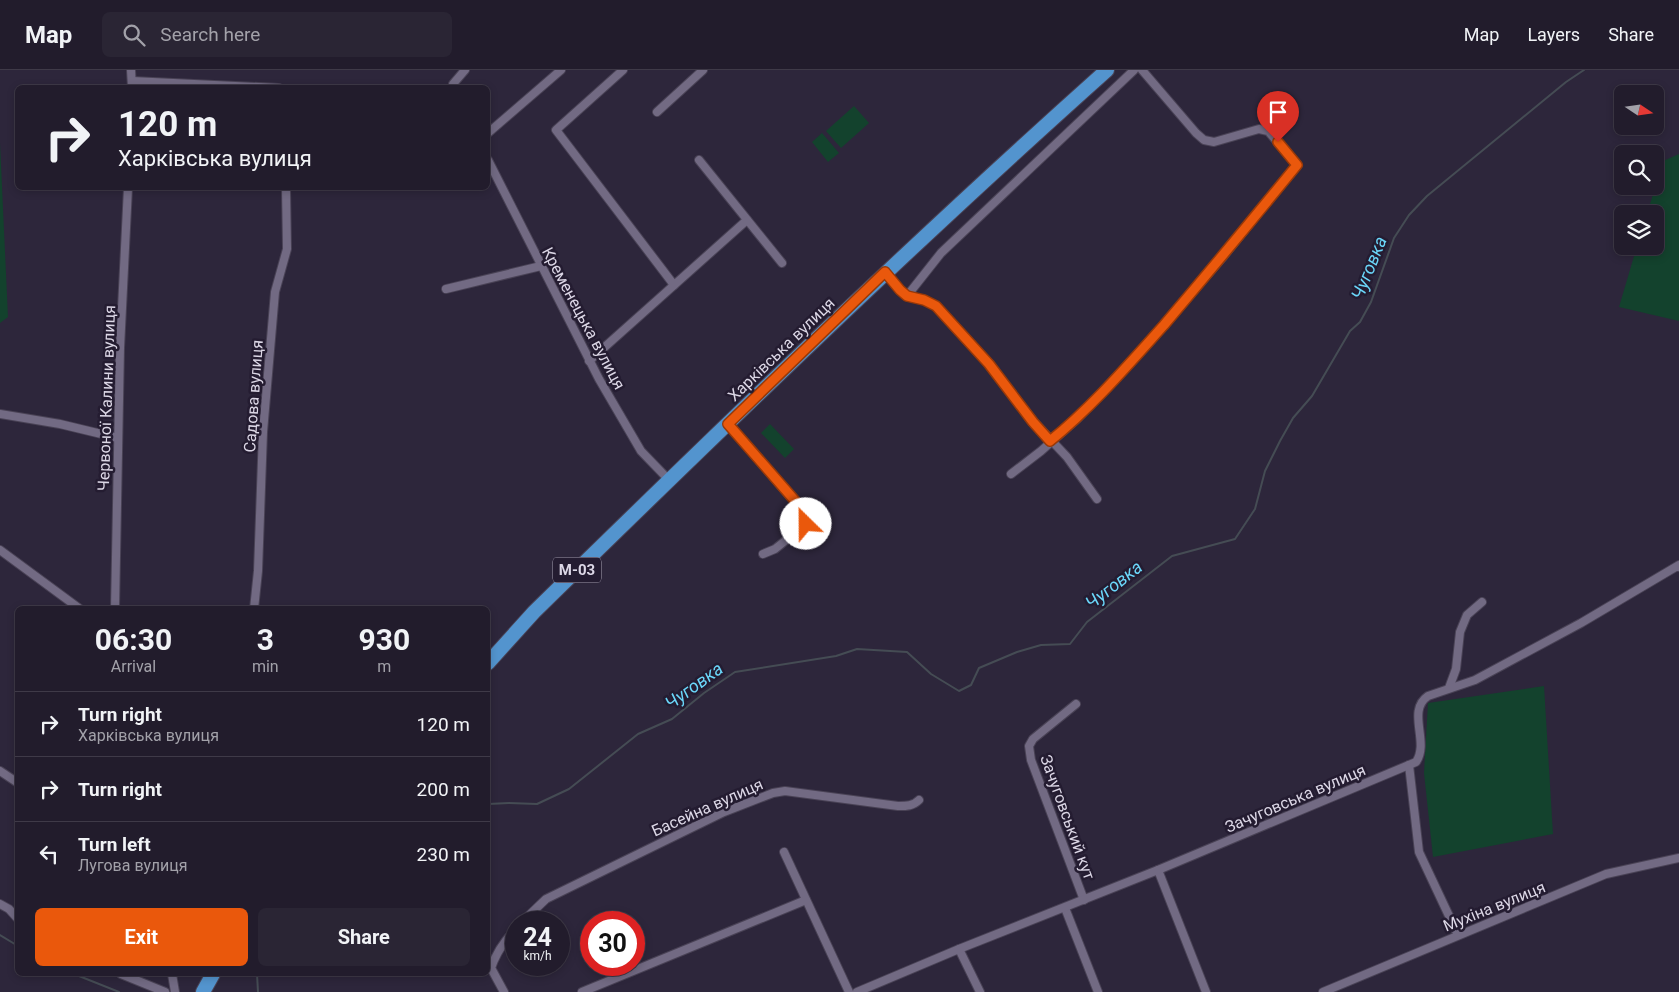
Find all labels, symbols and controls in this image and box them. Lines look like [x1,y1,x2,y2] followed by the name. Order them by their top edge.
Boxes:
[102,12,452,57] search box
[25,21,72,49] text: Map
[120,21,148,49] icon: search
[160,23,260,46] text: Search here
[1464,24,1499,45] text: Map
[1527,24,1580,45] text: Layers
[1608,24,1654,45] text: Share
[1614,85,1664,135] north arrow
[1614,85,1664,255] map controls
[1257,91,1299,142] pin
[1264,98,1292,126] icon: arrive
[118,104,217,145] text: 120 m
[35,105,100,170] icon: right
[1614,145,1664,195] button: search
[118,146,312,171] text: Харківська вулиця
[1614,205,1664,255] button: layers
[1346,233,1391,302] water label: Чуговка
[538,244,629,393] street label: Кременецька вулиця
[724,294,839,405] street label: Харківська вулиця
[94,305,119,491] street label: Червоної Калини вулиця
[240,339,267,453] street label: Садова вулиця
[779,497,831,549] position arrow
[1081,556,1146,613] water label: Чуговка
[553,558,601,582] road number: М-03
[95,622,172,657] text: 06:30
[257,622,274,657] text: 3
[359,622,410,657] text: 930
[111,657,156,676] text: Arrival
[252,657,279,676] text: min
[377,657,391,676] text: m
[661,658,727,714] water label: Чуговка
[78,703,162,726] text: Turn right
[35,710,63,738] icon: right
[417,713,470,736] text: 120 m
[78,726,219,745] text: Харківська вулиця
[1036,752,1099,882] street label: Зачуговський кут
[1222,760,1368,837] street label: Зачуговська вулиця
[649,774,766,841] street label: Басейна вулиця
[35,775,63,803] icon: right
[78,778,162,801] text: Turn right
[417,778,470,801] text: 200 m
[78,833,151,856] text: Turn left
[35,840,63,868] icon: left
[417,843,470,866] text: 230 m
[78,856,188,875] text: Лугова вулиця
[1440,877,1548,936] street label: Мухіна вулиця
[35,908,248,966] button: Exit
[258,908,470,966] button: Share
[580,911,645,976] speed limit sign: 30
[523,923,552,952] text: 24
[523,949,552,963] text: km/h

